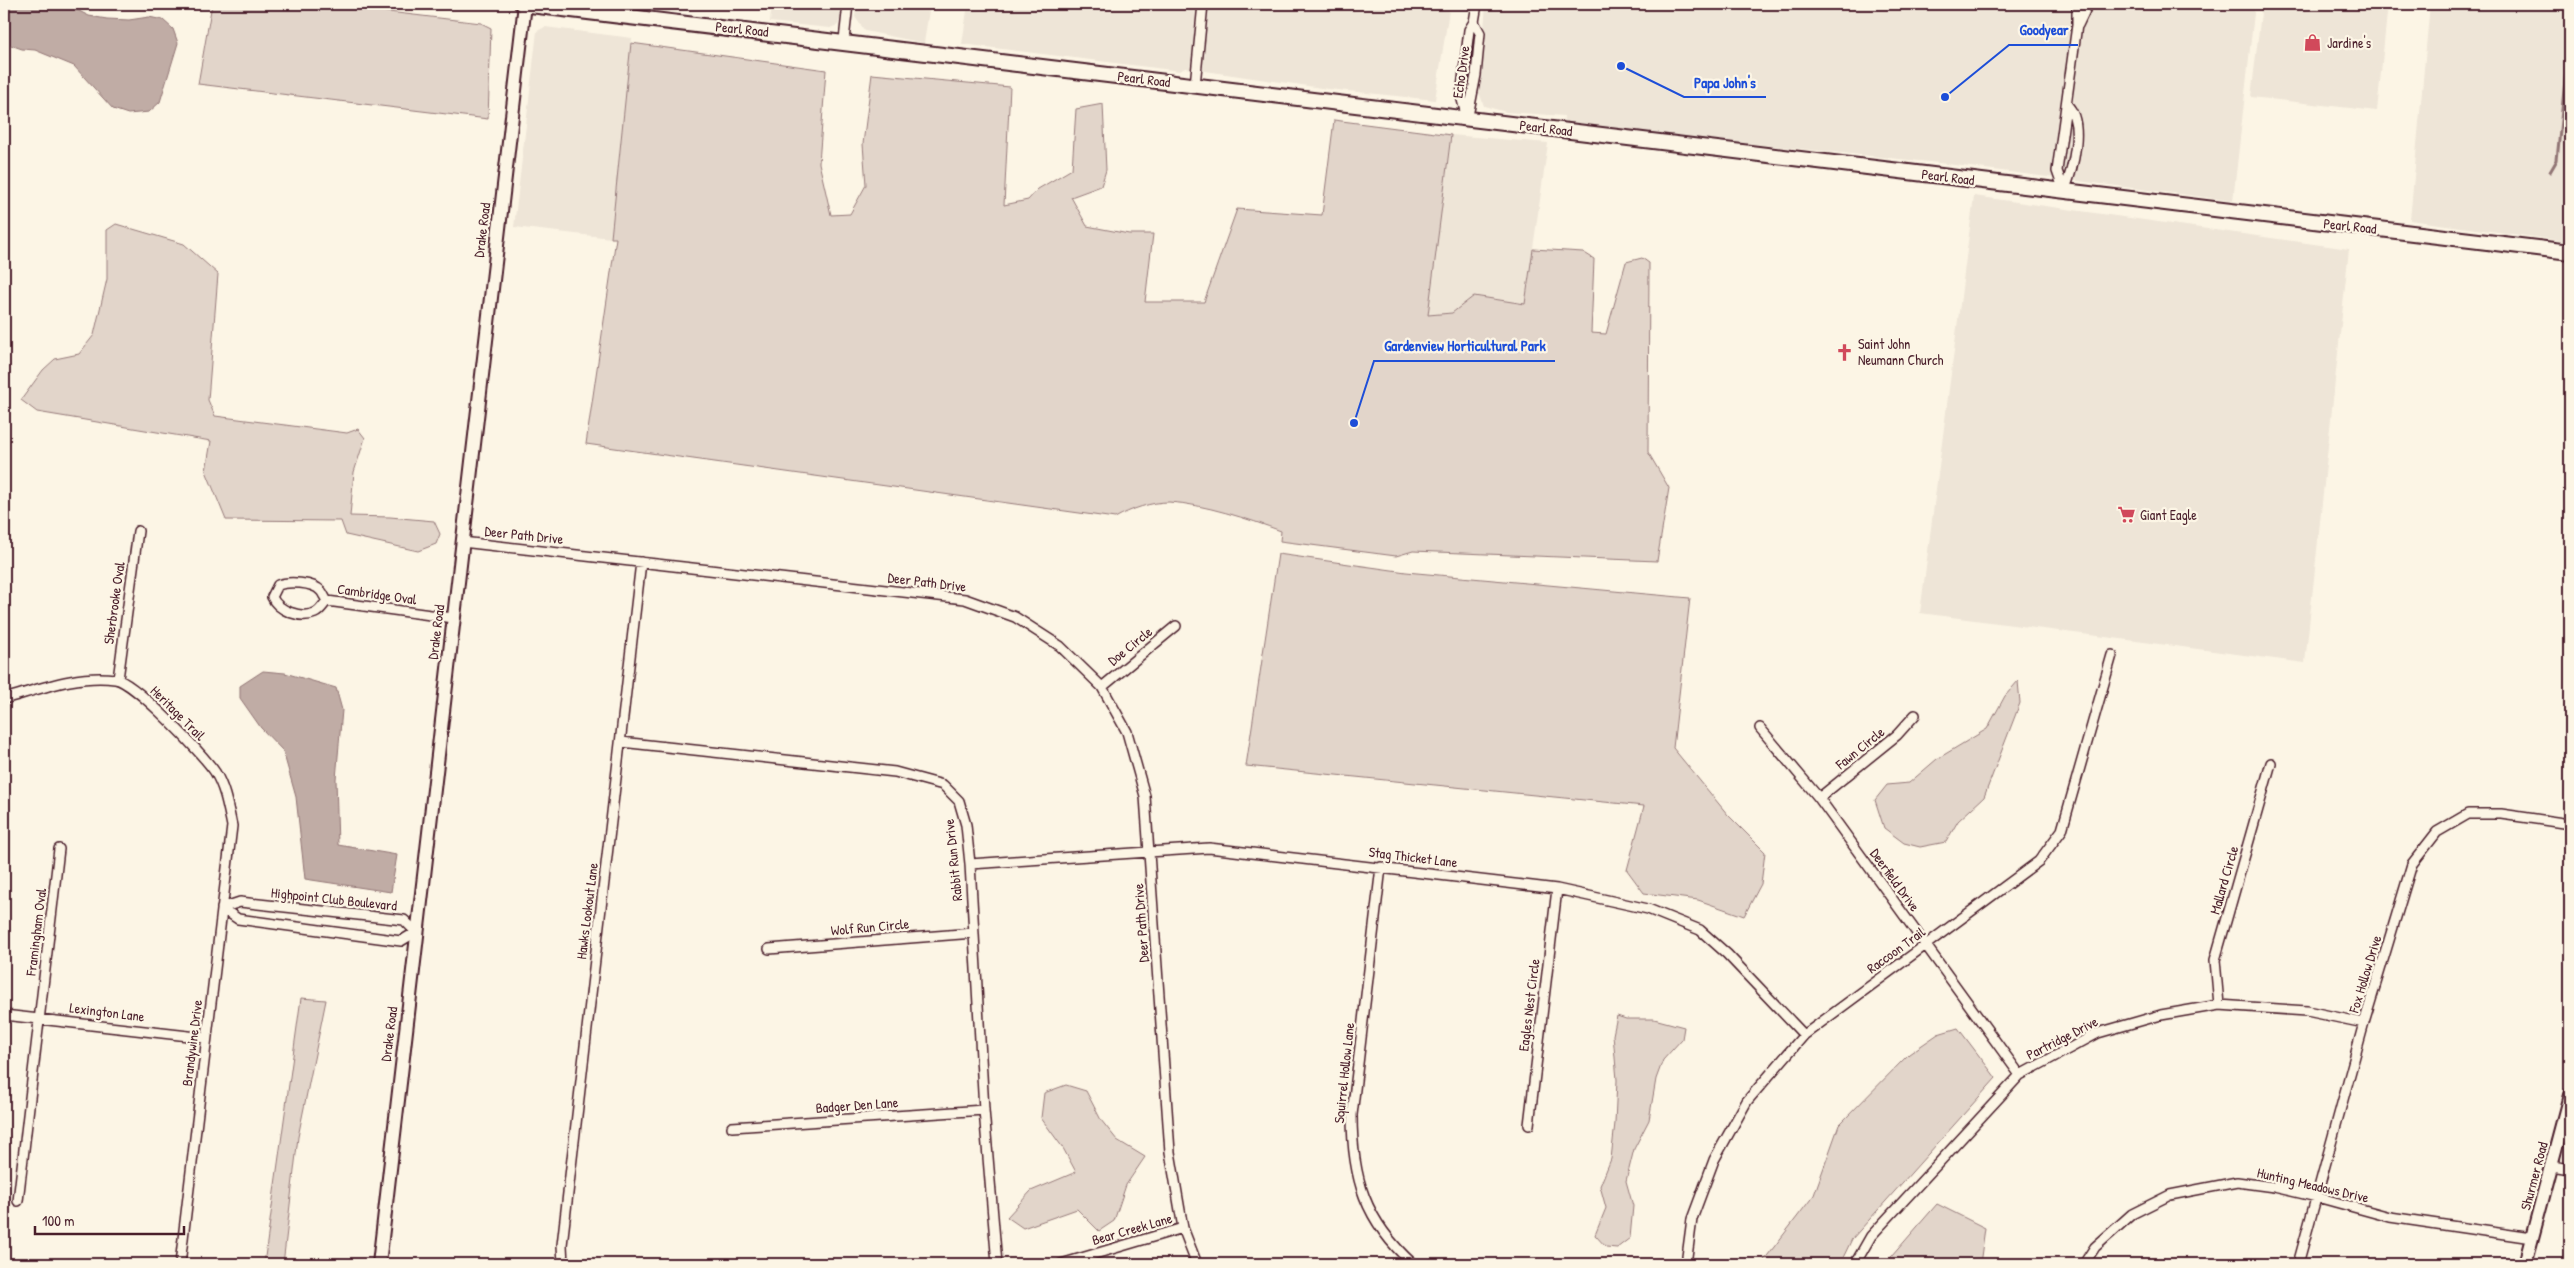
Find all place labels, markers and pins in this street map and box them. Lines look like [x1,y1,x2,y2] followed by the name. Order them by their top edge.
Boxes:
[2009,15,2078,45] callout: Goodyear
[2303,33,2323,53] shop icon: Jardine's
[2327,33,2371,52] place label: Jardine's
[1684,67,1766,97] callout: Papa John's
[1374,331,1555,361] callout: Gardenview Horticultural Park
[1858,334,1943,369] place label: Saint John Neumann Church
[1834,342,1854,362] church icon: Saint John Neumann Church
[2116,505,2136,525] supermarket icon: Giant Eagle
[2140,505,2197,525] place label: Giant Eagle

